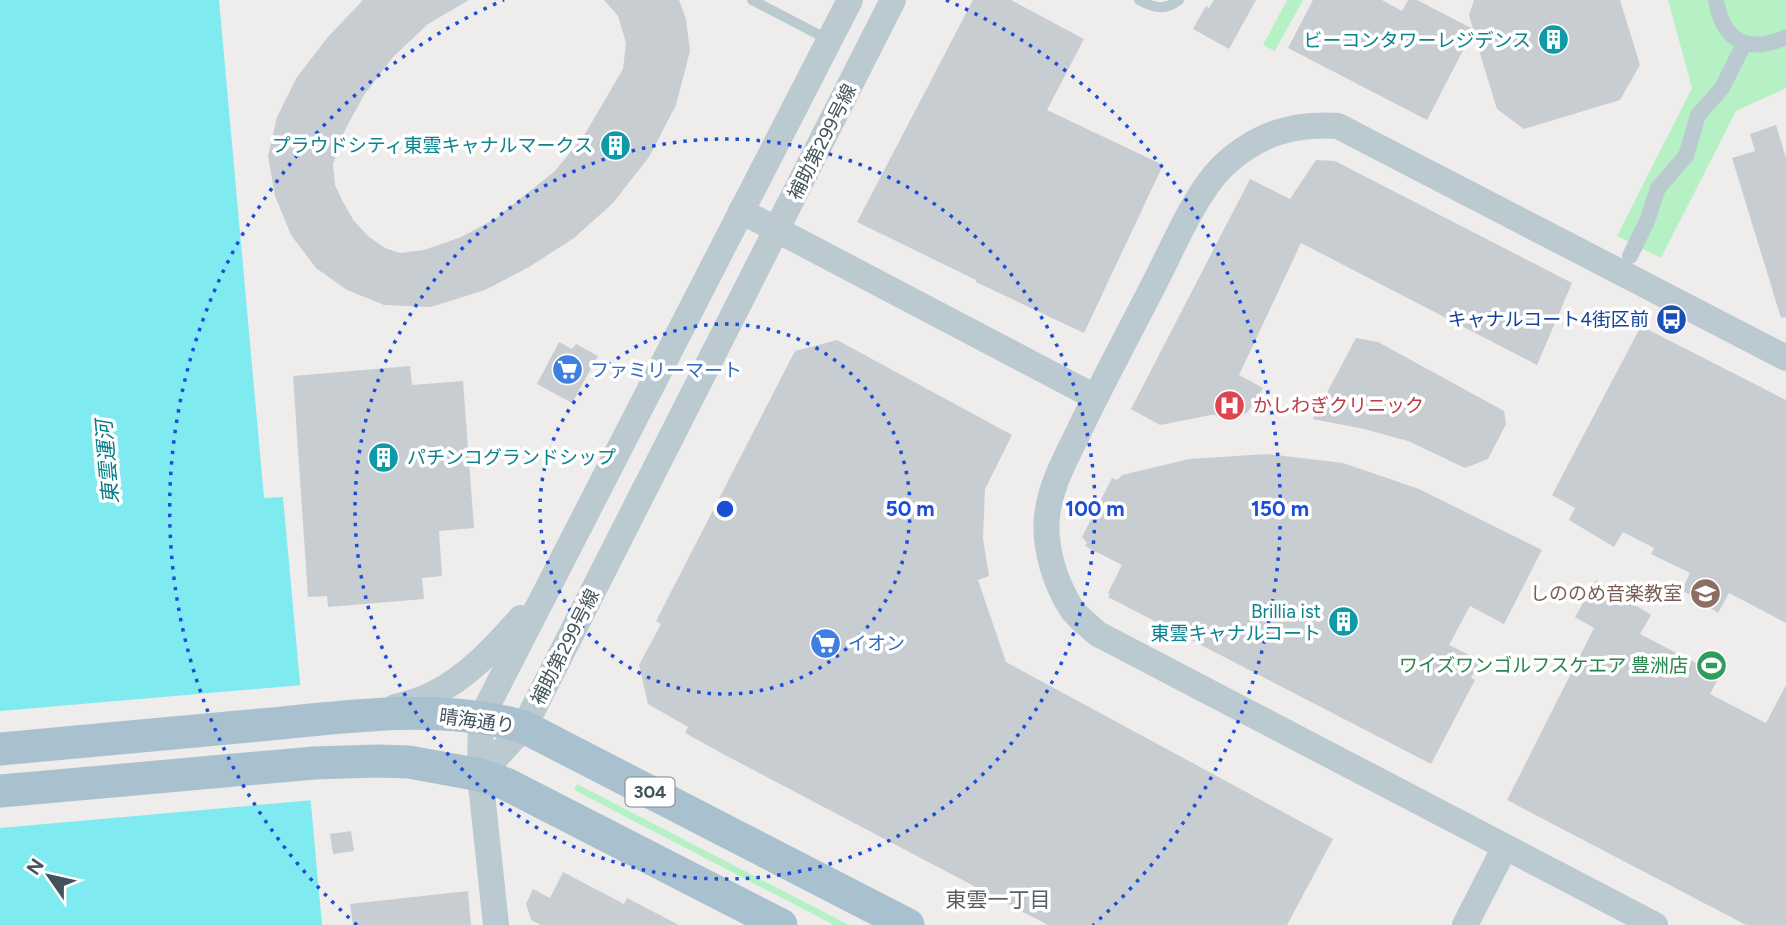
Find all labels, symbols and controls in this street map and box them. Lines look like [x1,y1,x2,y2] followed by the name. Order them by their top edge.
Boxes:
[1537,23,1571,57] building icon: ビーコンタワーレジデンス
[1303,29,1531,52] place label: ビーコンタワーレジデンス
[783,80,861,204] street label: 補助第299号線
[599,128,633,162] building icon: プラウドシティ東雲キャナルマークス
[272,134,593,157] place label: プラウドシティ東雲キャナルマークス
[1655,302,1689,336] bus stop icon: キャナルコート4街区前
[1448,308,1649,331] place label: キャナルコート4街区前
[550,353,584,387] supermarket icon: ファミリーマート
[590,359,742,382] place label: ファミリーマート
[1213,388,1247,422] hospital icon: かしわぎクリニック
[1253,394,1424,417] place label: かしわぎクリニック
[91,415,123,505] water label: 東雲運河
[367,440,401,474] building icon: パチンコグランドシップ
[407,446,616,469] place label: パチンコグランドシップ
[885,496,935,521] text: 50 m
[1065,496,1125,521] text: 100 m
[1251,496,1309,521] text: 150 m
[713,497,737,521] centre of rings
[1688,576,1722,610] school or university icon: しののめ音楽教室
[1530,582,1682,605] place label: しののめ音楽教室
[526,585,604,709] street label: 補助第299号線
[1150,600,1321,645] place label: Brillia ist 東雲キャナルコート
[1327,605,1361,639] building icon: Brillia ist 東雲キャナルコート
[808,626,842,660] supermarket icon: イオン
[848,632,905,655] place label: イオン
[1694,648,1728,682] sports icon: ワイズワンゴルフスケエア 豊洲店
[1399,654,1688,677] place label: ワイズワンゴルフスケエア 豊洲店
[438,704,516,738] street label: 晴海通り
[626,778,674,806] road number: 304
[14,841,84,911] north arrow
[22,854,49,879] text: N
[946,887,1051,912] district label: 東雲一丁目

